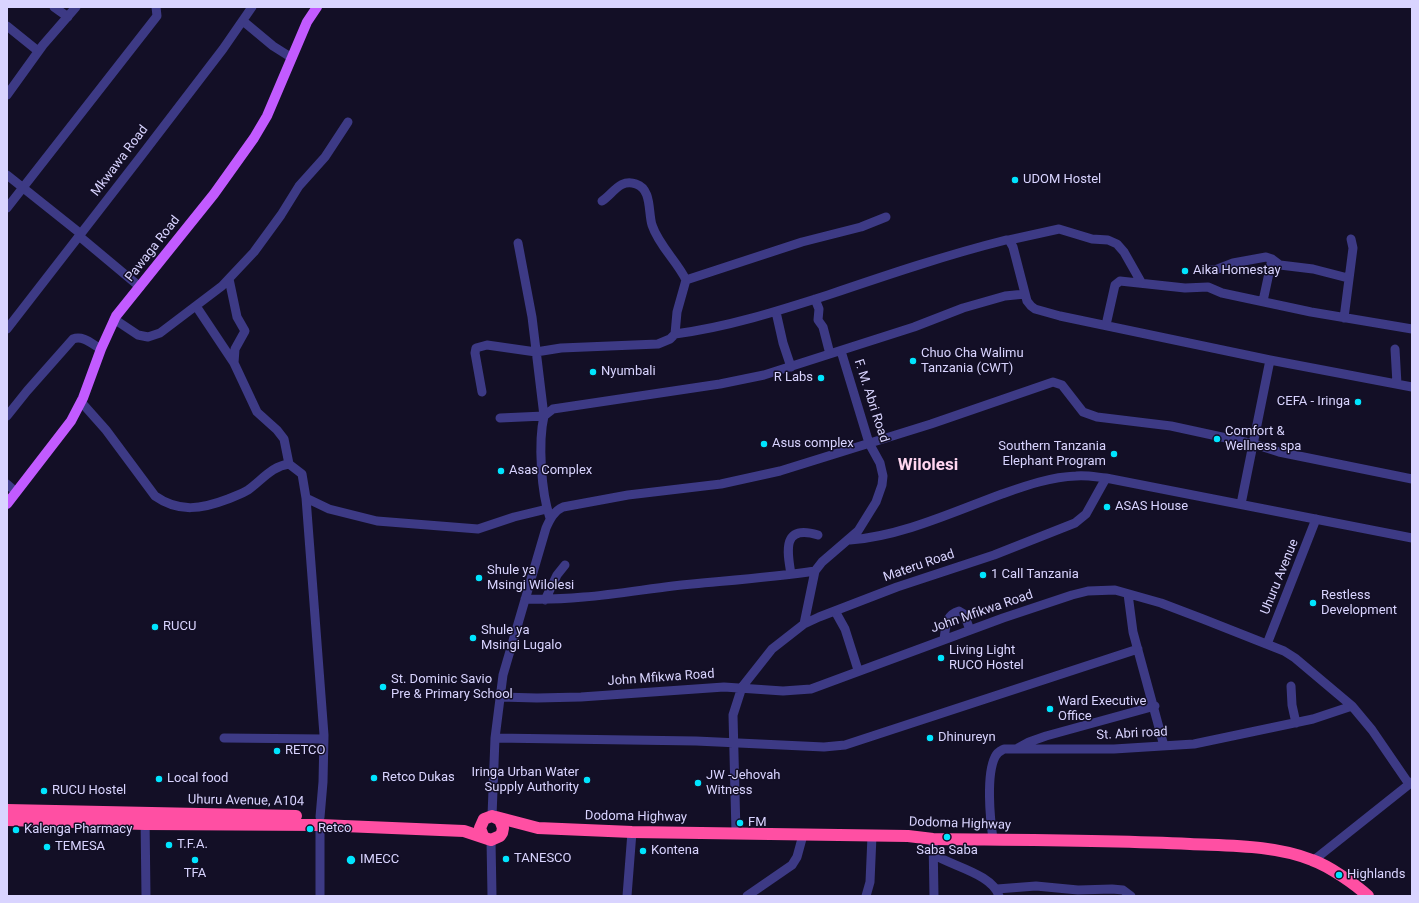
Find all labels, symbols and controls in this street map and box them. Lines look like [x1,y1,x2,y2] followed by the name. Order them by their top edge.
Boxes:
[88,122,152,200] street label: Mkwawa Road
[1023,172,1101,188] place label: UDOM Hostel
[1010,175,1020,185] marker: UDOM Hostel
[122,213,184,285] street label: Pawaga Road
[1193,263,1281,279] place label: Aika Homestay
[1180,266,1190,276] marker: Aika Homestay
[921,346,1024,377] place label: Chuo Cha Walimu Tanzania (CWT)
[908,356,918,366] marker: Chuo Cha Walimu Tanzania (CWT)
[850,357,892,445] street label: F. M. Abri Road
[601,364,656,380] place label: Nyumbali
[588,367,598,377] marker: Nyumbali
[774,370,813,386] place label: R Labs
[816,373,826,383] marker: R Labs
[1277,394,1350,410] place label: CEFA - Iringa
[1353,397,1363,407] marker: CEFA - Iringa
[1225,424,1301,455] place label: Comfort & Wellness spa
[1212,434,1222,444] marker: Comfort & Wellness spa
[772,436,854,452] place label: Asus complex
[759,439,769,449] marker: Asus complex
[998,439,1106,470] place label: Southern Tanzania Elephant Program
[1109,449,1119,459] marker: Southern Tanzania Elephant Program
[898,456,958,476] district label: Wilolesi
[509,463,592,479] place label: Asas Complex
[496,466,506,476] marker: Asas Complex
[1115,499,1188,515] place label: ASAS House
[1102,502,1112,512] marker: ASAS House
[1258,537,1302,617] street label: Uhuru Avenue
[881,547,957,585] street label: Materu Road
[487,563,574,594] place label: Shule ya Msingi Wilolesi
[991,567,1079,583] place label: 1 Call Tanzania
[978,570,988,580] marker: 1 Call Tanzania
[474,573,484,583] marker: Shule ya Msingi Wilolesi
[929,587,1035,637] street label: John Mfikwa Road
[1321,588,1397,619] place label: Restless Development
[1308,598,1318,608] marker: Restless Development
[163,619,196,635] place label: RUCU
[150,622,160,632] marker: RUCU
[481,623,562,654] place label: Shule ya Msingi Lugalo
[468,633,478,643] marker: Shule ya Msingi Lugalo
[949,643,1024,674] place label: Living Light RUCO Hostel
[936,653,946,663] marker: Living Light RUCO Hostel
[607,666,715,690] street label: John Mfikwa Road
[391,672,513,703] place label: St. Dominic Savio Pre & Primary School
[378,682,388,692] marker: St. Dominic Savio Pre & Primary School
[1058,694,1146,725] place label: Ward Executive Office
[1045,704,1055,714] marker: Ward Executive Office
[1096,724,1168,744] street label: St. Abri road
[938,730,996,746] place label: Dhinureyn
[925,733,935,743] marker: Dhinureyn
[285,743,326,759] place label: RETCO
[272,746,282,756] marker: RETCO
[472,765,579,796] place label: Iringa Urban Water Supply Authority
[706,768,781,799] place label: JW -Jehovah Witness
[382,770,455,786] place label: Retco Dukas
[167,771,228,787] place label: Local food
[369,773,379,783] marker: Retco Dukas
[154,774,164,784] marker: Local food
[582,775,592,785] marker: Iringa Urban Water Supply Authority
[693,778,703,788] marker: JW -Jehovah Witness
[52,783,126,799] place label: RUCU Hostel
[39,786,49,796] marker: RUCU Hostel
[188,792,304,810] street label: Uhuru Avenue, A104
[585,808,687,826] street label: Dodoma Highway
[909,814,1011,834] street label: Dodoma Highway
[748,815,767,831] place label: FM
[735,818,745,828] marker: FM
[318,821,351,837] place label: Retco
[24,822,132,838] place label: Kalenga Pharmacy
[305,824,315,834] marker: Retco
[11,825,21,835] marker: Kalenga Pharmacy
[942,832,952,842] marker: Saba Saba
[177,837,208,853] place label: T.F.A.
[55,839,105,855] place label: TEMESA
[164,840,174,850] marker: T.F.A.
[42,842,52,852] marker: TEMESA
[651,843,699,859] place label: Kontena
[916,843,978,859] place label: Saba Saba
[638,846,648,856] marker: Kontena
[514,851,572,867] place label: TANESCO
[360,852,399,868] place label: IMECC
[345,854,357,866] marker: IMECC
[501,854,511,864] marker: TANESCO
[190,855,200,865] marker: TFA
[184,866,206,882] place label: TFA
[1347,867,1405,883] place label: Highlands
[1334,870,1344,880] marker: Highlands

